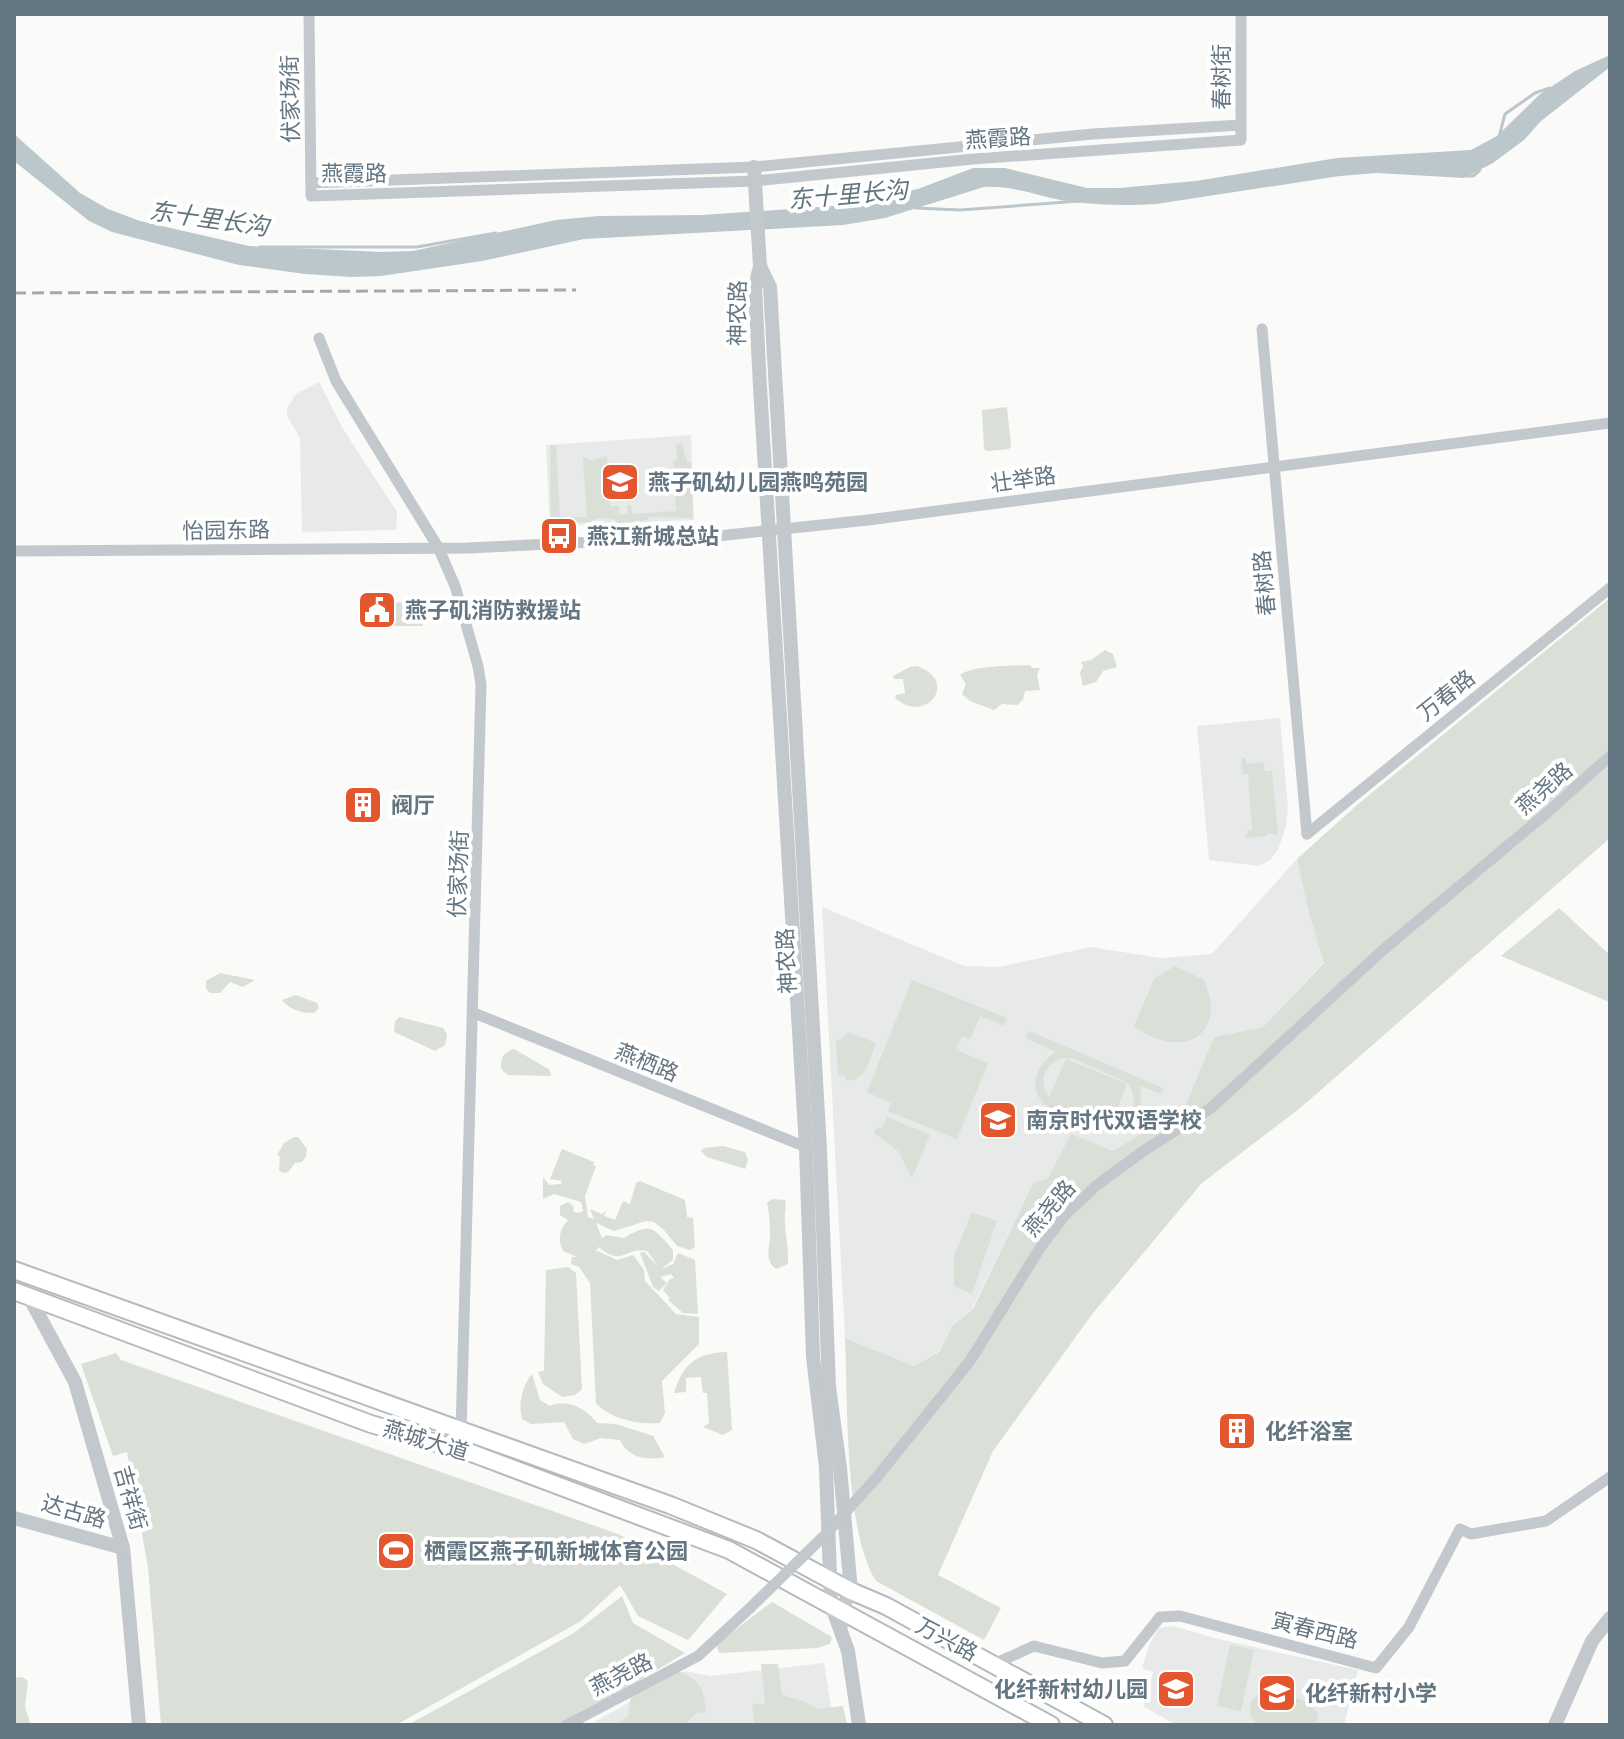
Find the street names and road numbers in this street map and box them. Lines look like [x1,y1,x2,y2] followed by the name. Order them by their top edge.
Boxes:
[1209,44,1234,110] street label: 春树街
[277,55,304,143] street label: 伏家场街
[964,124,1032,153] street label: 燕霞路
[321,161,387,186] street label: 燕霞路
[724,280,751,346] street label: 神农路
[989,463,1057,496] street label: 壮举路
[182,517,270,544] street label: 怡园东路
[1249,549,1280,617] street label: 春树路
[1413,665,1480,726] street label: 万春路
[1511,757,1577,819] street label: 燕尧路
[444,830,473,918] street label: 伏家场街
[772,927,801,995] street label: 神农路
[612,1039,682,1086] street label: 燕栖路
[1018,1175,1080,1241] street label: 燕尧路
[380,1416,472,1465] street label: 燕城大道
[109,1463,152,1533] street label: 吉祥街
[39,1490,109,1533] street label: 达古路
[1269,1608,1361,1653] street label: 寅春西路
[912,1613,982,1666] street label: 万兴路
[586,1648,656,1701] street label: 燕尧路

